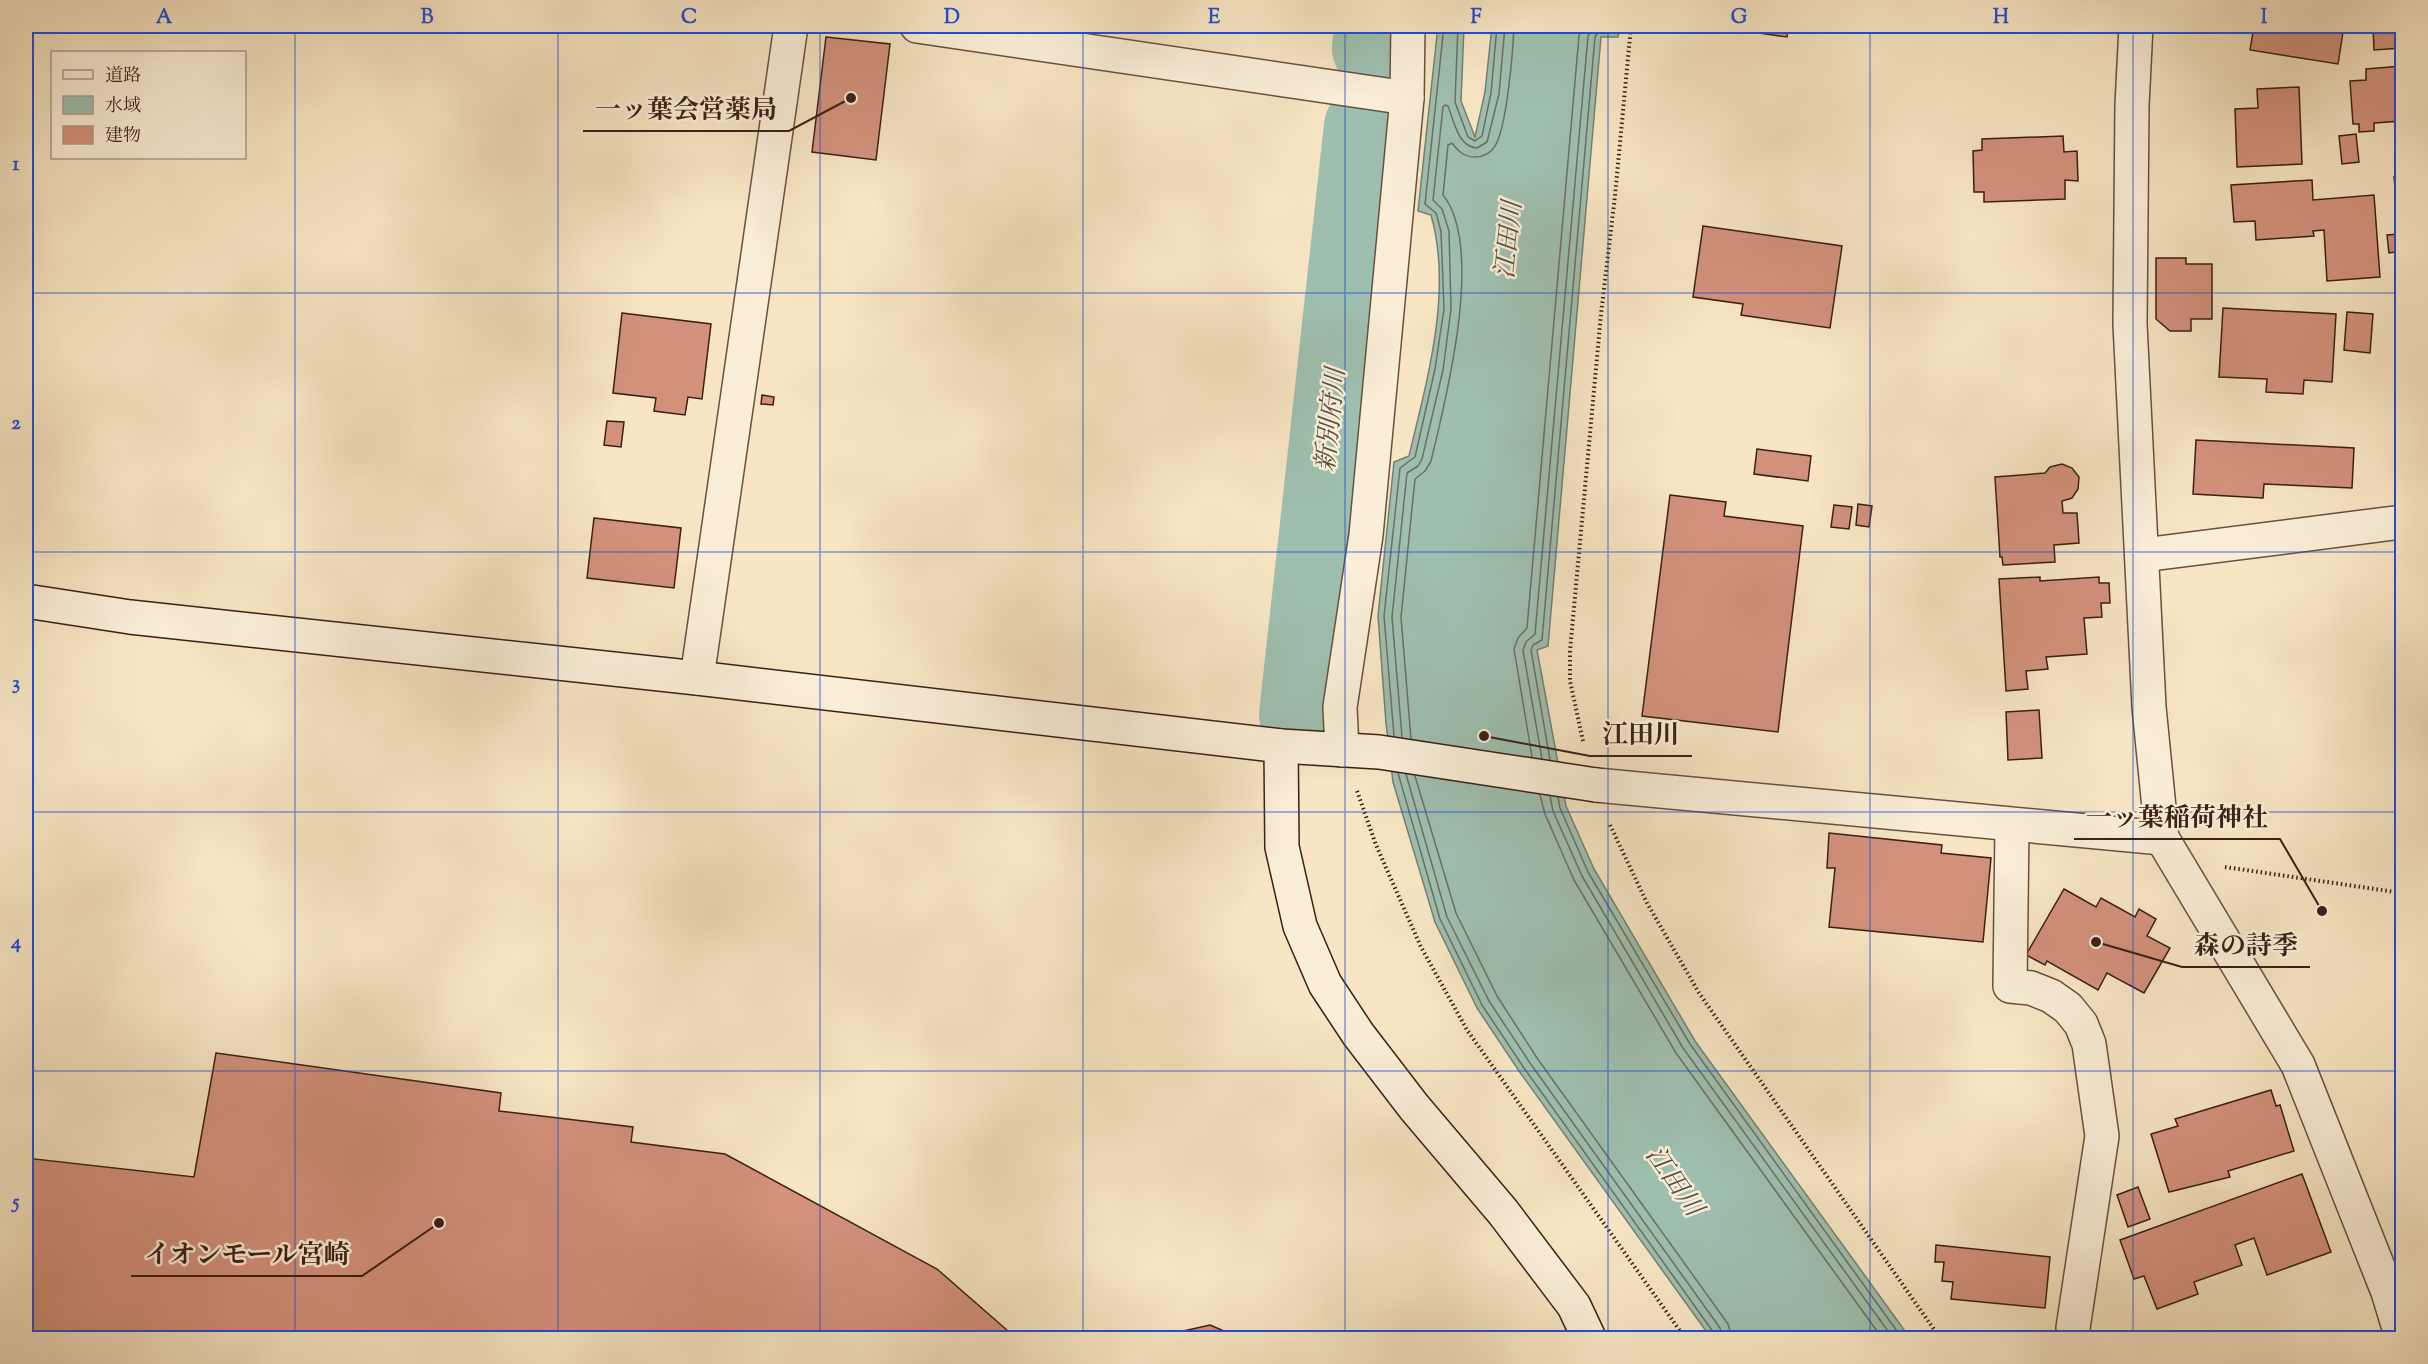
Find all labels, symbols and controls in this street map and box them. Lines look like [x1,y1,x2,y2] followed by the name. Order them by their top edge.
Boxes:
[156,4,173,33] text: A
[421,4,434,33] text: B
[681,4,697,33] text: C
[944,4,960,33] text: D
[1208,4,1221,33] text: E
[1470,4,1482,33] text: F
[1731,4,1748,33] text: G
[1993,4,2009,33] text: H
[2261,4,2268,33] text: I
[51,51,246,159] legend
[105,64,141,90] text: 道路
[583,87,789,131] callout: 一ッ葉会営薬局
[595,93,777,130] text: 一ッ葉会営薬局
[105,94,141,120] text: 水域
[105,124,141,150] text: 建物
[13,151,20,180] text: 1
[1488,196,1533,281] water label: 江田川
[1308,363,1356,474] water label: 新別府川
[11,410,21,439] text: 2
[12,670,20,699] text: 3
[1590,712,1692,756] callout: 江田川
[1602,718,1680,755] text: 江田川
[2074,795,2280,839] callout: 一ッ葉稲荷神社
[2086,801,2268,838] text: 一ッ葉稲荷神社
[2182,923,2310,967] callout: 森の詩季
[10,929,21,958] text: 4
[2194,929,2298,966] text: 森の詩季
[1635,1139,1712,1227] water label: 江田川
[11,1189,20,1218] text: 5
[131,1232,362,1276] callout: イオンモール宮崎
[144,1238,350,1275] text: イオンモール宮崎

